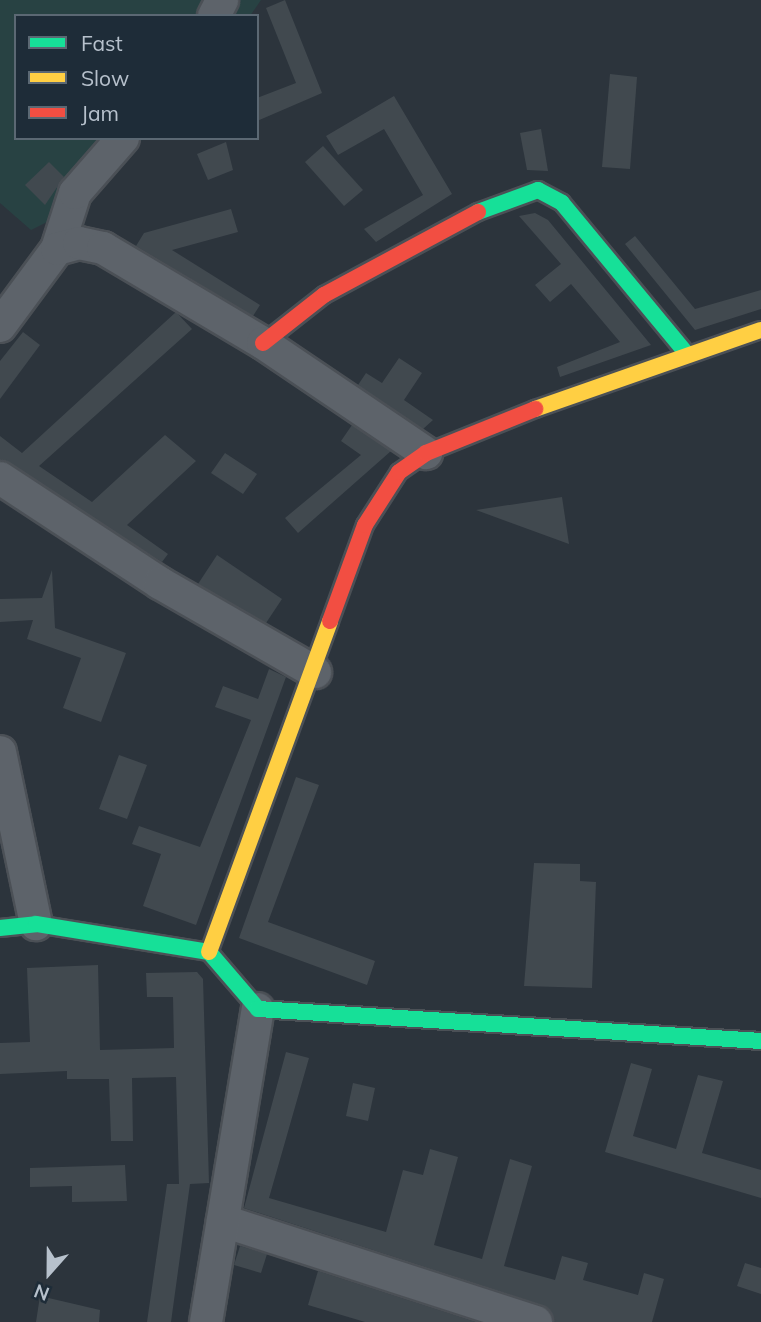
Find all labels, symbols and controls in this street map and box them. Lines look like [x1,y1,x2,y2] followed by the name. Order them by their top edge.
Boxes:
[14,14,259,140] legend
[81,30,123,56] text: Fast
[81,65,129,91] text: Slow
[81,100,119,126] text: Jam
[14,1238,84,1308] north arrow
[30,1279,52,1306] text: N

